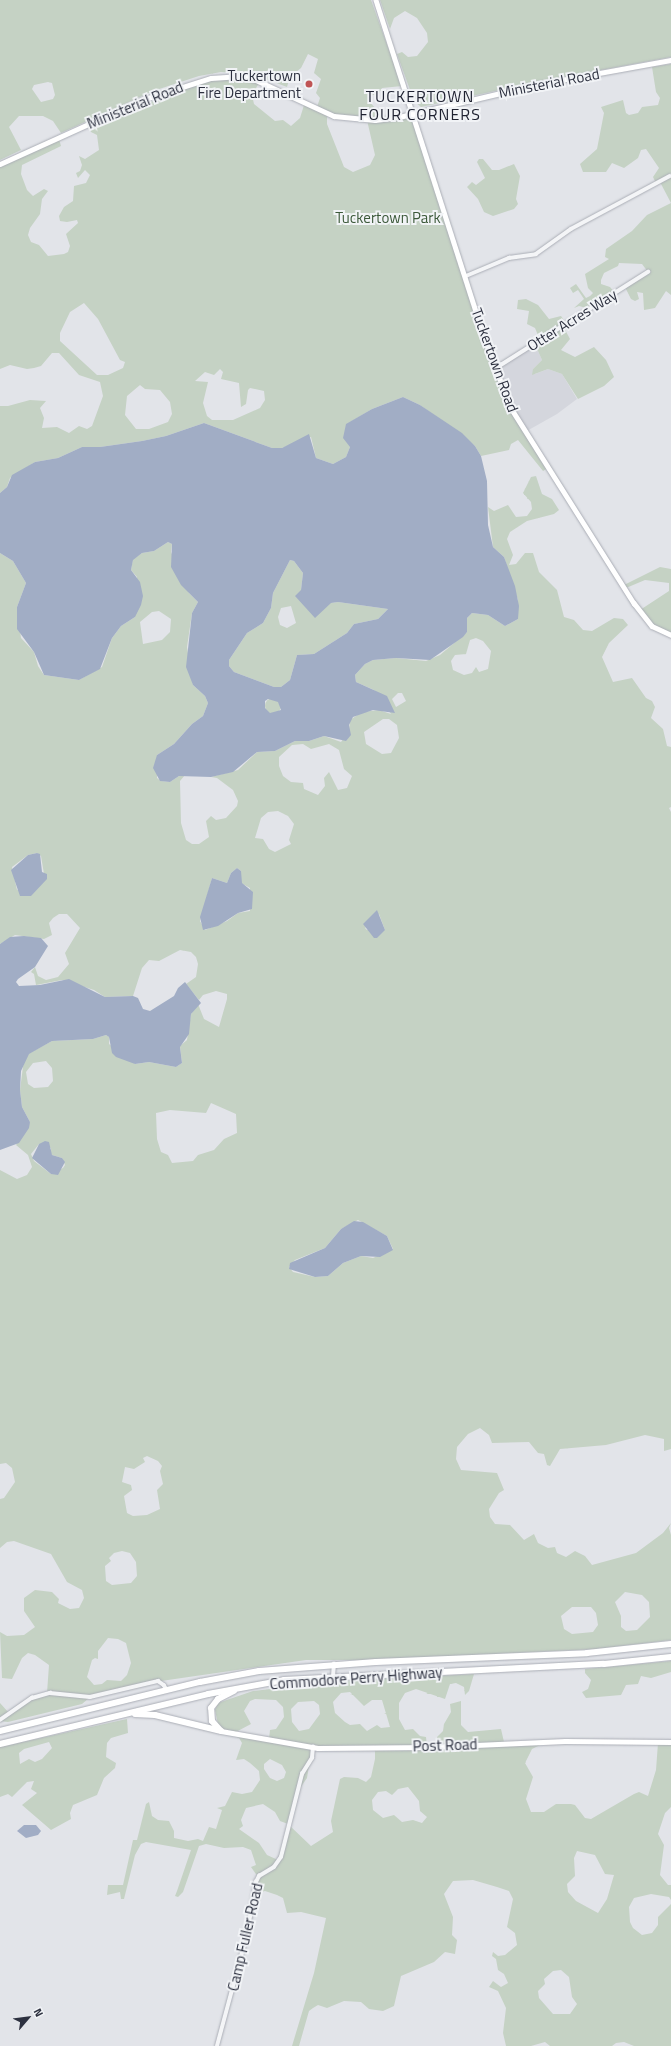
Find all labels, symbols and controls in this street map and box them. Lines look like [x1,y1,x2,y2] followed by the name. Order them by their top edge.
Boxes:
[497,64,601,102] street label: Ministerial Road
[197,66,301,101] place label: Tuckertown Fire Department
[84,77,186,133] street label: Ministerial Road
[304,79,314,89] marker: Tuckertown Fire Department
[359,86,481,124] district label: TUCKERTOWN FOUR CORNERS
[335,209,441,227] park label: Tuckertown Park
[524,285,620,355] street label: Otter Acres Way
[468,306,522,414] street label: Tuckertown Road
[269,1663,443,1693] street label: Commodore Perry Highway
[412,1735,478,1755] street label: Post Road
[224,1881,266,1993] street label: Camp Fuller Road
[8,1998,48,2038] north arrow
[30,2005,47,2019] text: N

